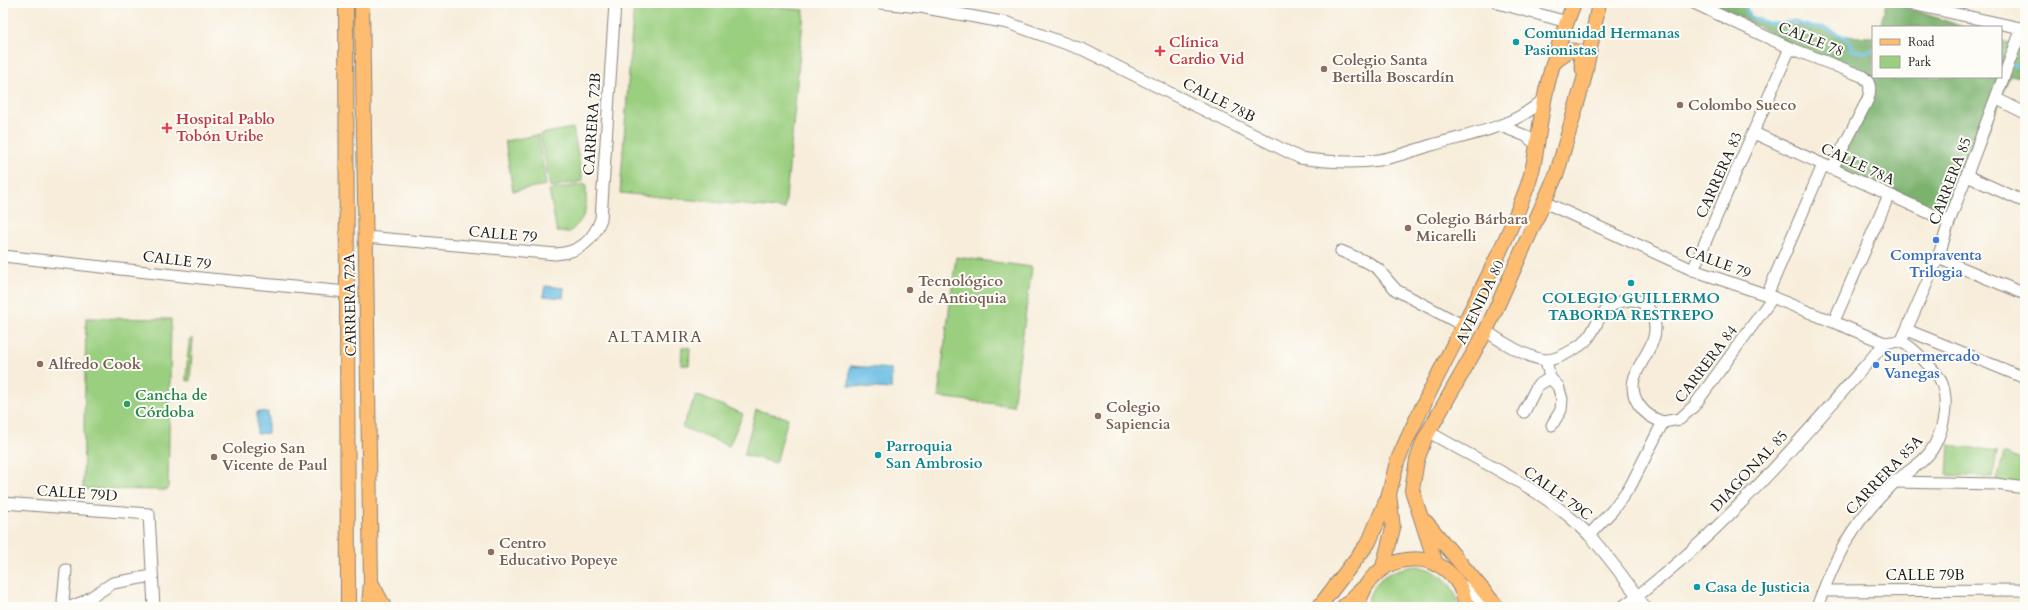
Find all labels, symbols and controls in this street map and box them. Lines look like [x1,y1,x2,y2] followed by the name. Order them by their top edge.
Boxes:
[1775,17,1847,61] street label: CALLE 78
[1524,23,1680,60] place label: Comunidad Hermanas Pasionistas
[1872,26,2002,78] legend
[1169,32,1245,69] place label: Clínica Cardio Vid
[1908,34,1935,50] text: Road
[1511,37,1521,47] marker: Comunidad Hermanas Pasionistas
[1154,45,1166,57] marker: Clínica Cardio Vid
[1332,50,1455,87] place label: Colegio Santa Bertilla Boscardín
[1908,54,1932,70] text: Park
[1319,64,1329,74] marker: Colegio Santa Bertilla Boscardín
[578,72,606,176] street label: CARRERA 72B
[1179,73,1259,127] street label: CALLE 78B
[1688,95,1796,115] place label: Colombo Sueco
[1675,100,1685,110] marker: Colombo Sueco
[176,109,275,146] place label: Hospital Pablo Tobón Uribe
[161,122,173,134] marker: Hospital Pablo Tobón Uribe
[1691,129,1747,221] street label: CARRERA 83
[1924,134,1976,228] street label: CARRERA 85
[1818,138,1899,190] street label: CALLE 78A
[1416,209,1529,246] place label: Colegio Bárbara Micarelli
[468,221,539,247] street label: CALLE 79
[1403,223,1413,233] marker: Colegio Bárbara Micarelli
[1931,235,1941,245] marker: Compraventa Trilogia
[1682,241,1754,283] street label: CALLE 79
[1890,245,1982,282] place label: Compraventa Trilogia
[142,246,213,274] street label: CALLE 79
[339,253,361,357] street label: CARRERA 72A
[1451,256,1509,347] street label: AVENIDA 80
[918,271,1007,308] place label: Tecnológico de Antioquia
[1626,278,1636,288] marker: COLEGIO GUILLERMO TABORDA RESTREPO
[905,285,915,295] marker: Tecnológico de Antioquia
[1542,288,1720,325] place label: COLEGIO GUILLERMO TABORDA RESTREPO
[1670,321,1742,407] street label: CARRERA 84
[607,326,703,348] district label: ALTAMIRA
[1884,346,1980,383] place label: Supermercado Vanegas
[48,354,142,374] place label: Alfredo Cook
[35,359,45,369] marker: Alfredo Cook
[1871,360,1881,370] marker: Supermercado Vanegas
[135,385,208,422] place label: Cancha de Córdoba
[1106,397,1171,434] place label: Colegio Sapiencia
[122,399,132,409] marker: Cancha de Córdoba
[1093,411,1103,421] marker: Colegio Sapiencia
[1706,426,1792,516] street label: DIAGONAL 85
[1841,431,1927,519] street label: CARRERA 85A
[886,436,983,473] place label: Parroquia San Ambrosio
[222,438,328,475] place label: Colegio San Vicente de Paul
[873,450,883,460] marker: Parroquia San Ambrosio
[209,452,219,462] marker: Colegio San Vicente de Paul
[1520,461,1596,525] street label: CALLE 79C
[36,480,118,506] street label: CALLE 79D
[499,533,618,570] place label: Centro Educativo Popeye
[486,547,496,557] marker: Centro Educativo Popeye
[1885,565,1965,585] street label: CALLE 79B
[1705,577,1810,597] place label: Casa de Justicia
[1692,582,1702,592] marker: Casa de Justicia

